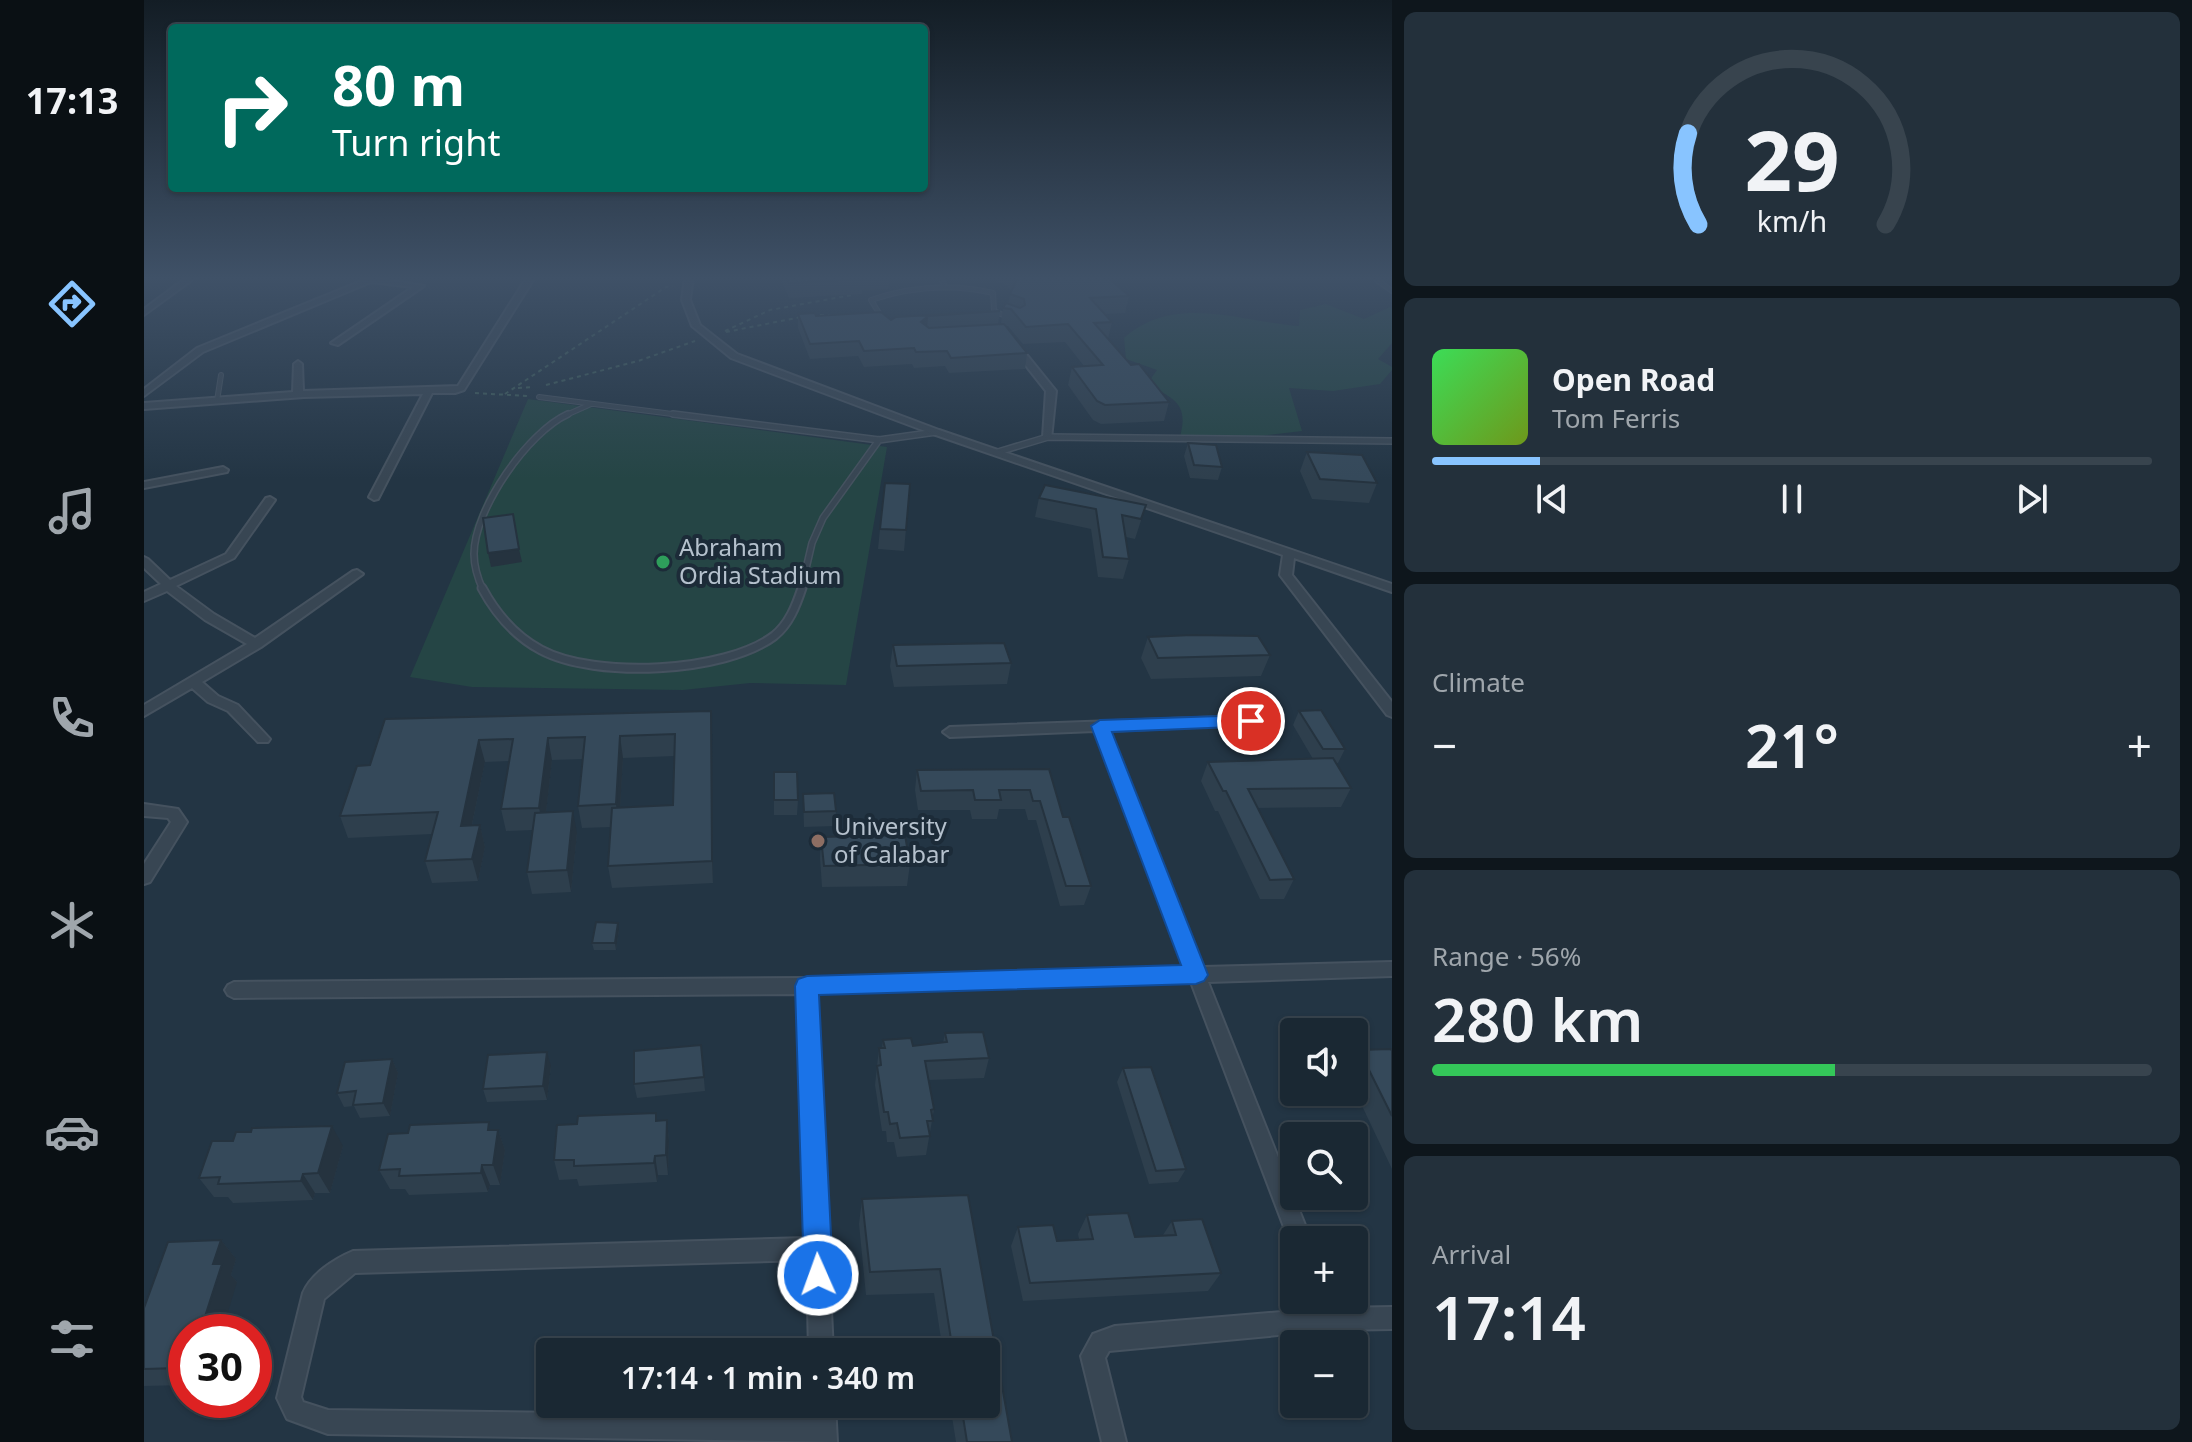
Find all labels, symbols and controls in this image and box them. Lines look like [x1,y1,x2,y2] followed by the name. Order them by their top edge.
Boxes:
[332,46,465,122] text: 80 m
[200,56,304,160] icon: right
[26,76,118,125] text: 17:13
[1744,102,1840,215] text: 29
[332,118,500,167] text: Turn right
[1757,201,1827,240] text: km/h
[44,276,100,332] icon: directions
[1552,359,1715,400] text: Open Road
[1552,400,1680,436] text: Tom Ferris
[1530,477,1574,521] icon: previous
[1770,477,1814,521] icon: pause
[2010,477,2054,521] icon: next
[44,483,100,539] icon: music
[679,530,841,591] place label: Abraham Ordia Stadium
[654,553,672,571] marker: Abraham Ordia Stadium
[1432,664,1525,700] text: Climate
[1217,687,1285,755] pin
[44,690,100,746] icon: phone
[1229,699,1273,743] icon: arrive
[1745,704,1839,786] text: 21°
[1432,715,1457,775] text: −
[2127,715,2152,775] text: +
[834,809,950,870] place label: University of Calabar
[809,832,827,850] marker: University of Calabar
[44,897,100,953] icon: climate
[1432,938,1581,974] text: Range · 56%
[1432,978,1643,1060] text: 280 km
[1280,1018,1368,1418] map controls
[1280,1018,1368,1106] button: sound
[44,1104,100,1160] icon: car
[1280,1122,1368,1210] button: search
[1280,1226,1368,1314] button: +
[776,1233,860,1317] position arrow
[1432,1236,1511,1272] text: Arrival
[1432,1276,1586,1358] text: 17:14
[44,1311,100,1367] icon: filters
[168,1314,272,1418] speed limit sign: 30
[1280,1330,1368,1418] button: −
[621,1357,915,1398] text: 17:14 · 1 min · 340 m

